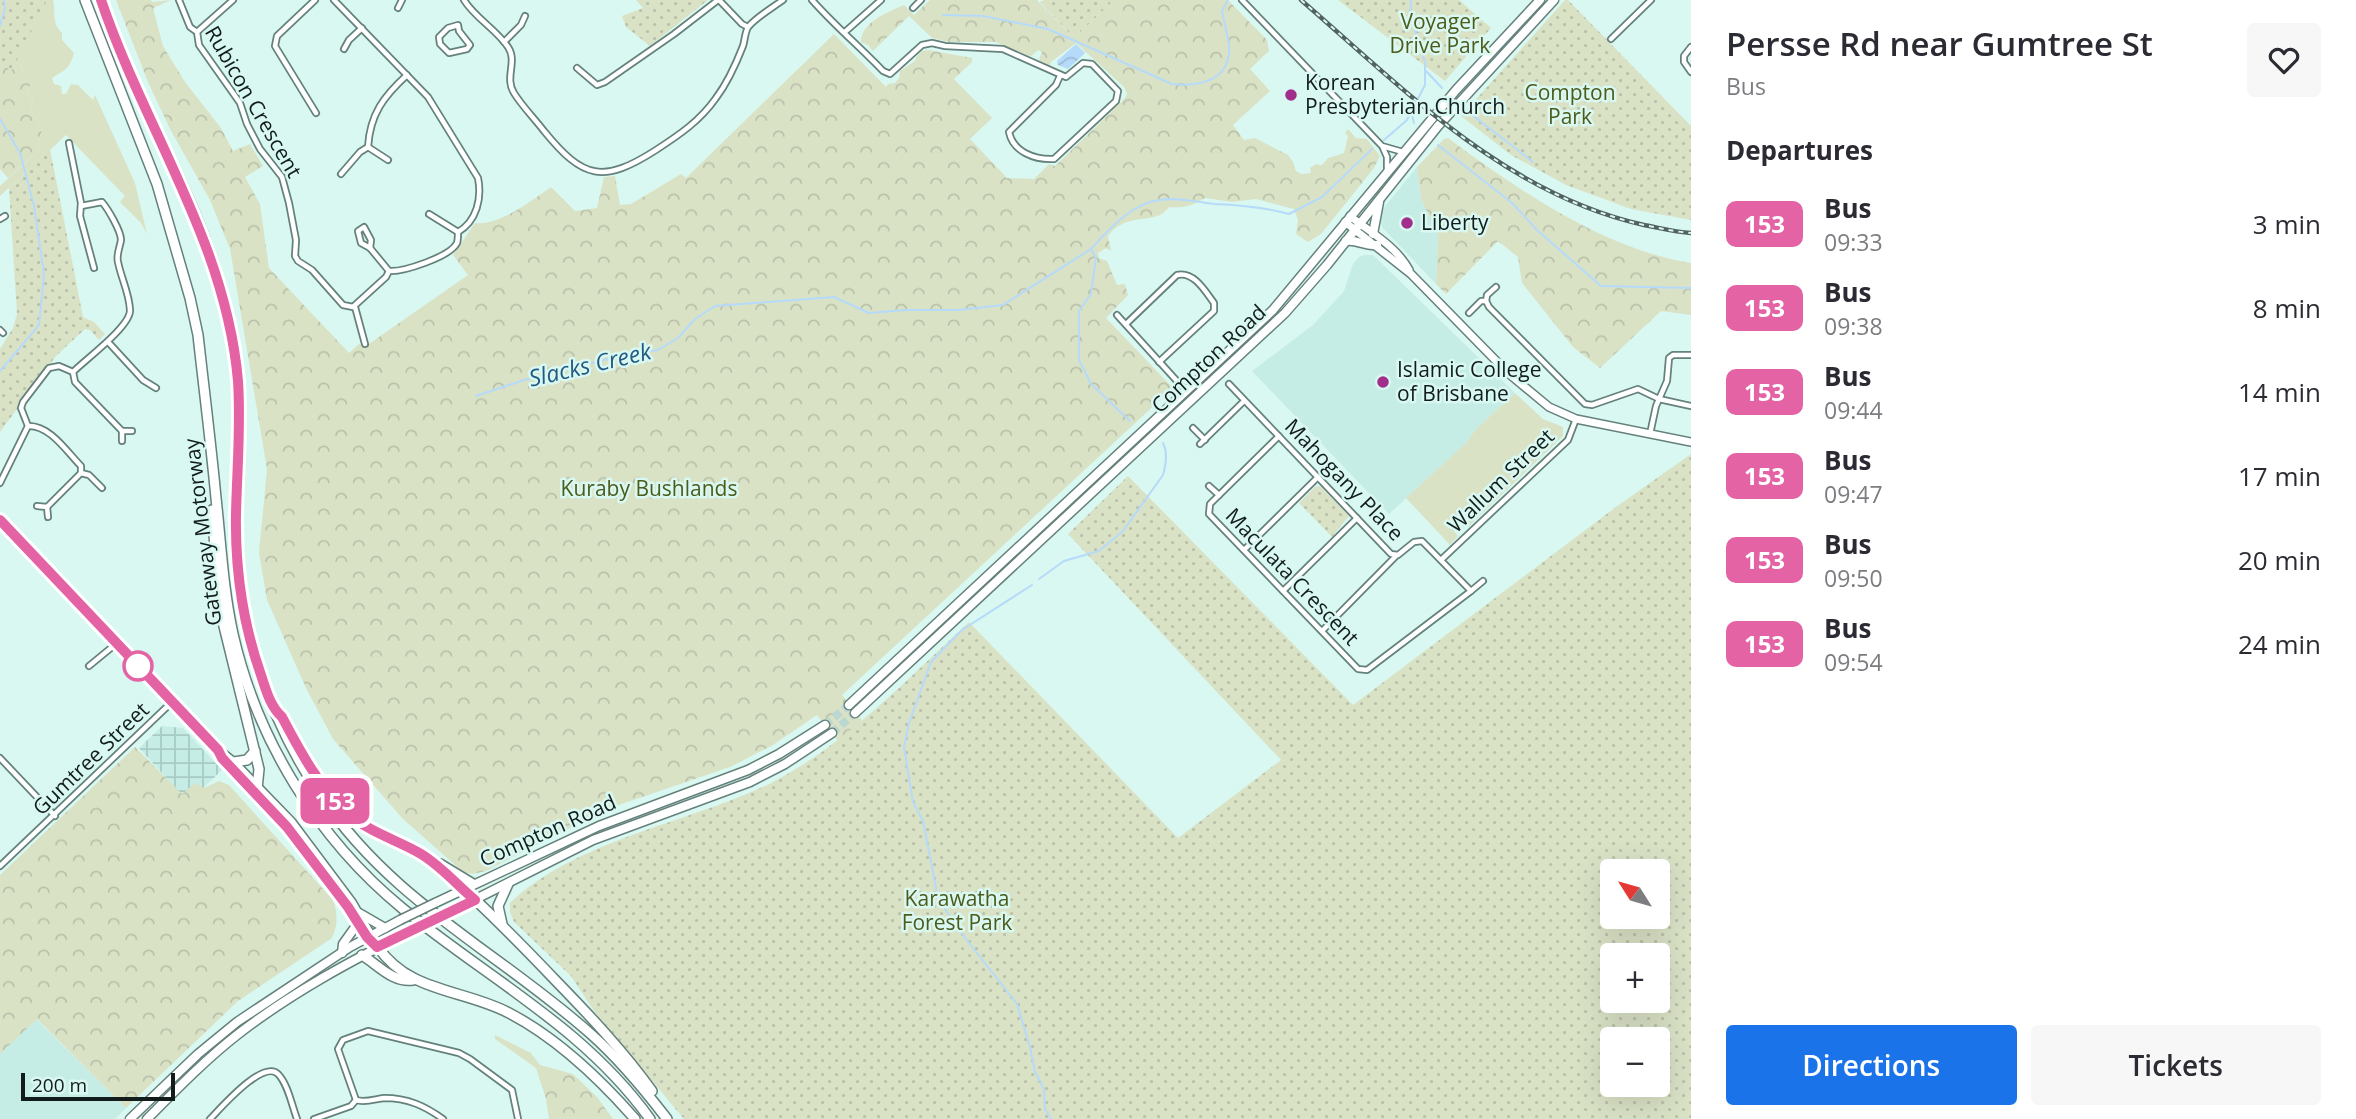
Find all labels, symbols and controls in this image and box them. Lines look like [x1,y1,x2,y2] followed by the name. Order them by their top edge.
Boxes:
[1390,7,1490,59] park label: Voyager Drive Park
[199,21,309,182] street label: Rubicon Crescent
[1726,21,2153,66] text: Persse Rd near Gumtree St
[2247,23,2321,97] button: heart
[1305,68,1505,120] place label: Korean Presbyterian Church
[1726,70,1766,102] text: Bus
[1524,78,1616,130] park label: Compton Park
[1283,87,1299,103] marker: Korean Presbyterian Church
[1726,132,1873,168] text: Departures
[1824,190,1871,226] text: Bus
[2253,206,2321,242] text: 3 min
[1744,207,1785,240] text: 153
[1421,208,1489,236] place label: Liberty
[1399,215,1415,231] marker: Liberty
[1824,226,1883,258] text: 09:33
[1824,274,1871,310] text: Bus
[2253,290,2321,326] text: 8 min
[1744,291,1785,324] text: 153
[1145,298,1272,419] street label: Compton Road
[1824,310,1883,342] text: 09:38
[525,334,655,394] water label: Slacks Creek
[1397,355,1542,407] place label: Islamic College of Brisbane
[1824,358,1871,394] text: Bus
[1375,374,1391,390] marker: Islamic College of Brisbane
[2238,374,2321,410] text: 14 min
[1744,375,1785,408] text: 153
[1824,394,1883,426] text: 09:44
[1279,412,1410,546] street label: Mahogany Place
[1441,422,1560,538] street label: Wallum Street
[177,436,227,628] street label: Gateway Motorway
[1824,442,1871,478] text: Bus
[2238,458,2321,494] text: 17 min
[1744,459,1785,492] text: 153
[561,474,737,502] park label: Kuraby Bushlands
[1824,478,1883,510] text: 09:47
[1220,502,1366,651] street label: Maculata Crescent
[1824,526,1871,562] text: Bus
[2238,542,2321,578] text: 20 min
[1744,543,1785,576] text: 153
[1824,562,1883,594] text: 09:50
[1824,610,1871,646] text: Bus
[2238,626,2321,662] text: 24 min
[1744,627,1785,660] text: 153
[1824,646,1883,678] text: 09:54
[123,651,153,681] unlabelled marker
[26,696,154,821] street label: Gumtree Street
[295,778,375,824] line badge: 153
[314,784,356,817] text: 153
[475,787,620,873] street label: Compton Road
[1600,859,1670,929] north arrow
[1600,859,1670,1097] map controls
[902,884,1012,936] park label: Karawatha Forest Park
[1600,943,1670,1013] button: +
[1726,1025,2017,1105] button: Directions
[2031,1025,2321,1105] button: Tickets
[1600,1027,1670,1097] button: −
[21,1070,175,1102] scale bar
[32,1072,87,1098] text: 200 m

